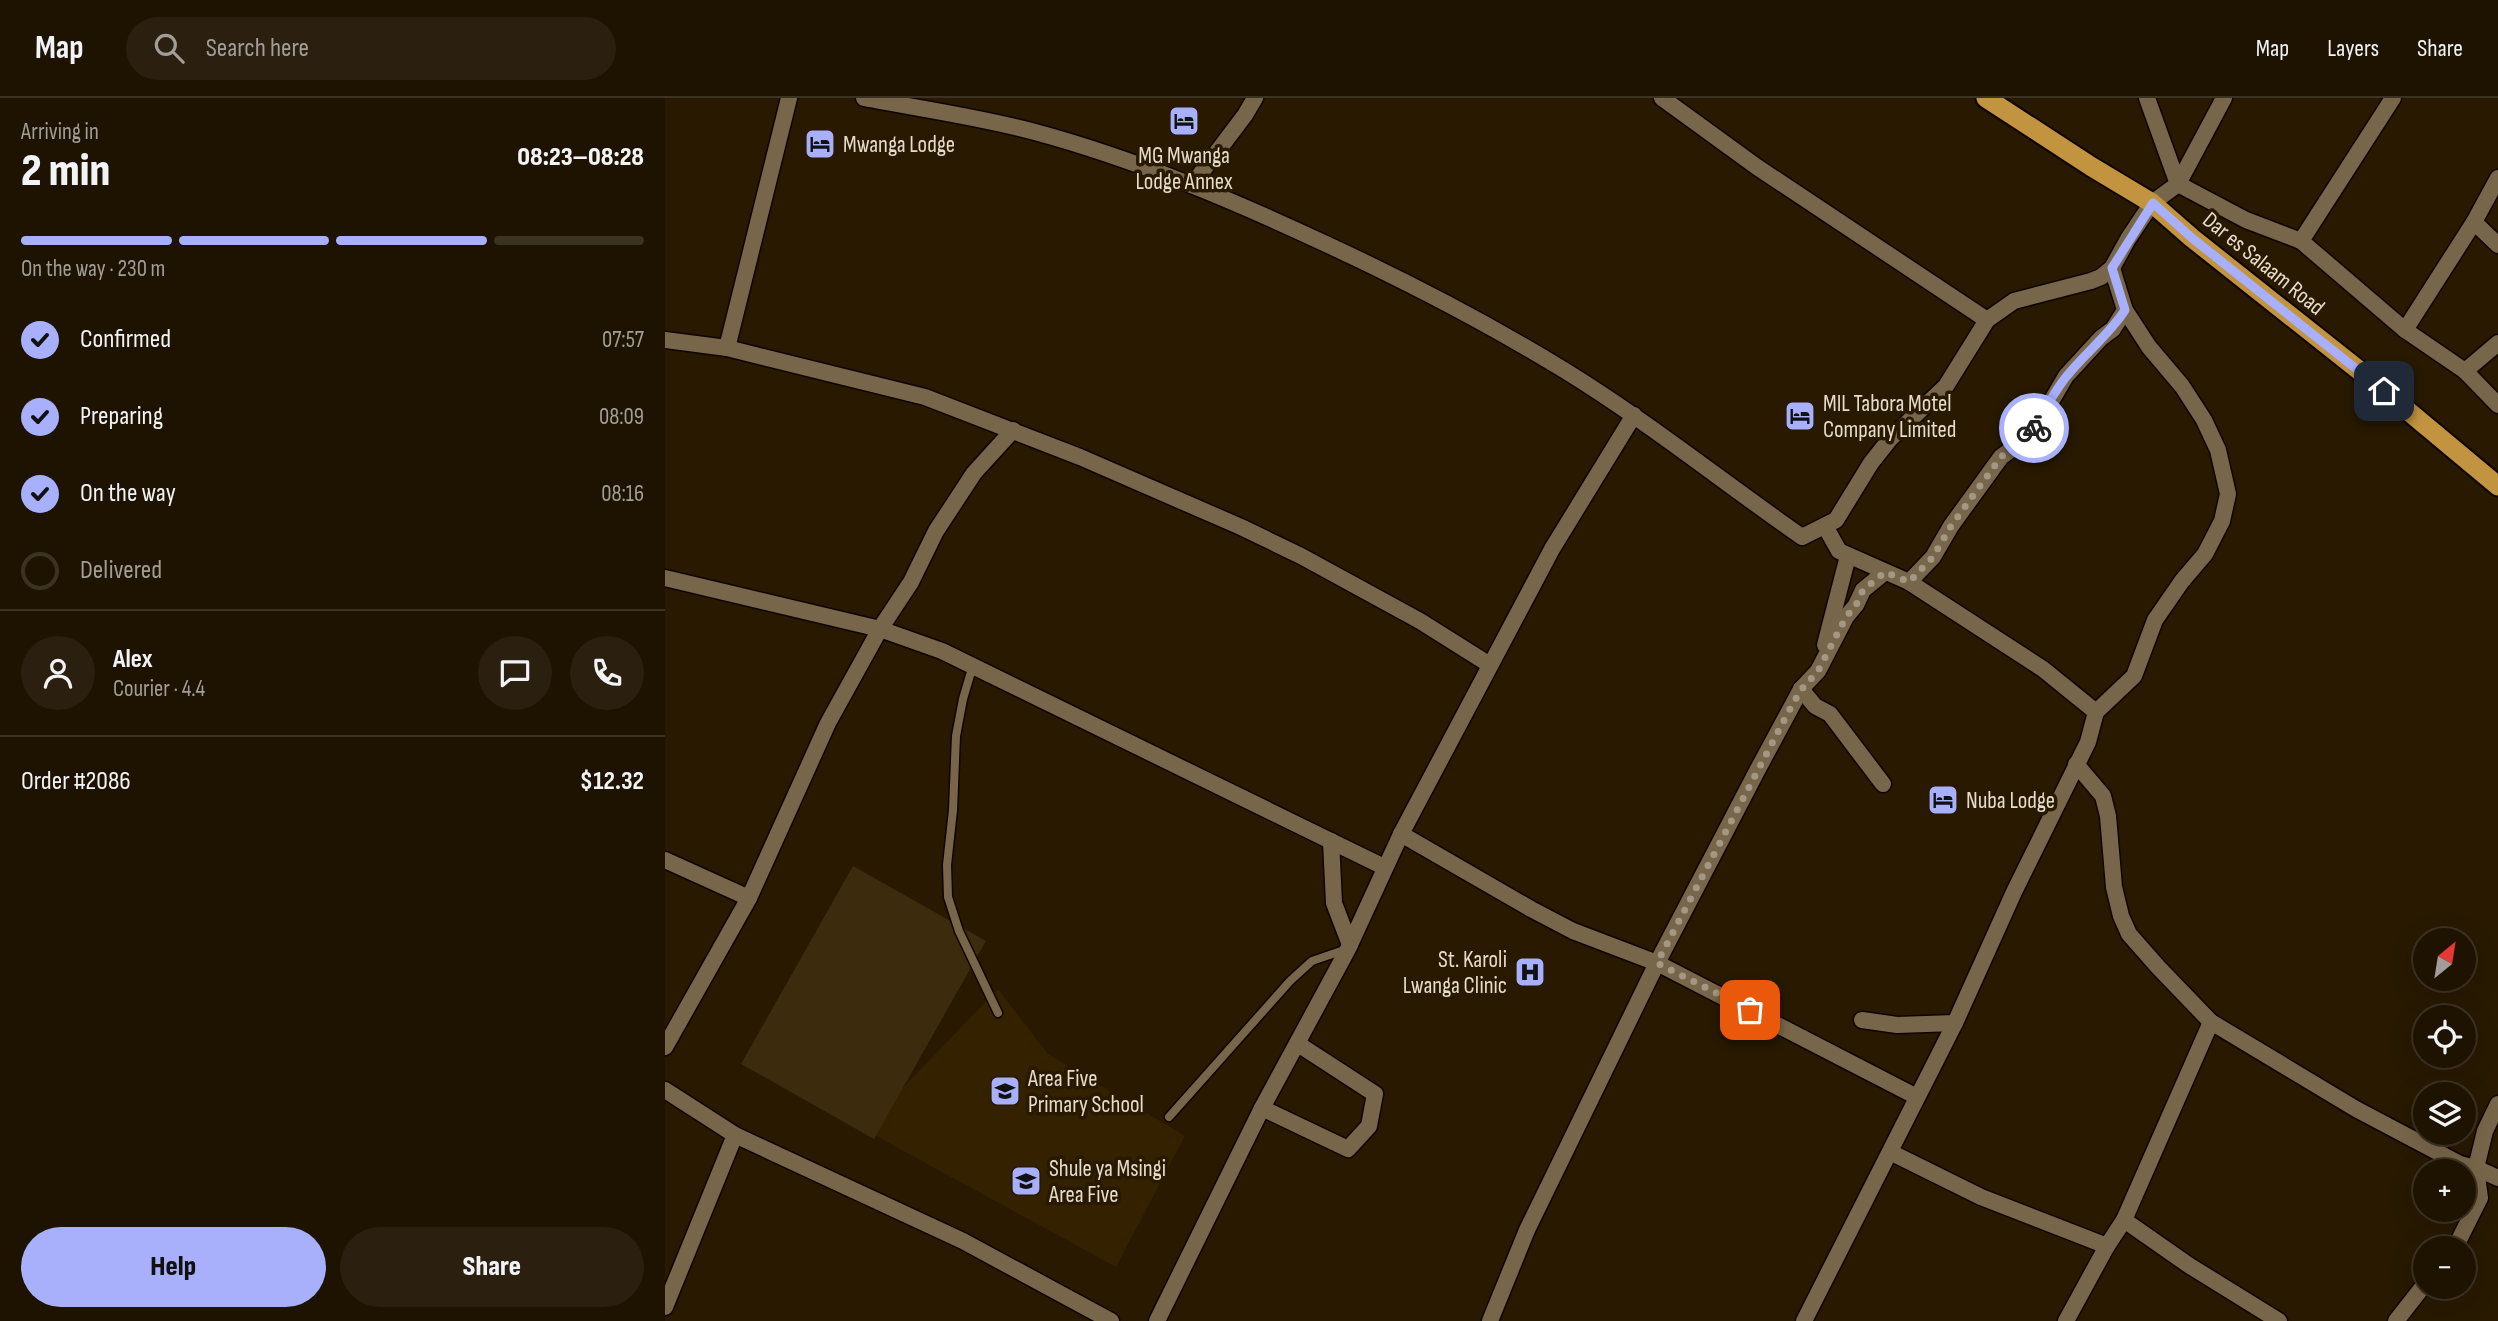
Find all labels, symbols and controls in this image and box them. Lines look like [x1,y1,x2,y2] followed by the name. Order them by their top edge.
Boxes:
[126,17,616,80] search box
[35,28,84,68] text: Map
[150,29,188,67] icon: search
[206,33,309,64] text: Search here
[2256,34,2289,63] text: Map
[2327,34,2379,63] text: Layers
[2417,34,2463,63] text: Share
[1167,104,1201,138] hotel icon: MG Mwanga Lodge Annex
[21,118,99,146] text: Arriving in
[803,127,837,161] hotel icon: Mwanga Lodge
[843,131,955,159] place label: Mwanga Lodge
[517,142,644,173] text: 08:23–08:28
[1135,142,1233,196] place label: MG Mwanga Lodge Annex
[21,144,110,199] text: 2 min
[2197,206,2330,321] street label: Dar es Salaam Road
[21,255,165,283] text: On the way · 230 m
[21,321,59,359] icon: check
[80,324,171,355] text: Confirmed
[602,326,644,354] text: 07:57
[2354,361,2414,421] pin
[2365,372,2403,410] icon: home
[1823,390,1956,444] place label: MIL Tabora Motel Company Limited
[1999,393,2069,463] courier
[21,398,59,436] icon: check
[1783,399,1817,433] hotel icon: MIL Tabora Motel Company Limited
[80,401,163,432] text: Preparing
[599,403,644,431] text: 08:09
[2015,409,2053,447] icon: bike
[21,475,59,513] icon: check
[80,478,176,509] text: On the way
[601,480,644,508] text: 08:16
[80,555,162,586] text: Delivered
[21,636,95,710] button: person
[478,636,552,710] button: chat
[570,636,644,710] button: phone
[113,644,153,675] text: Alex
[113,675,205,703] text: Courier · 4.4
[21,766,131,797] text: Order #2086
[580,766,644,797] text: $12.32
[1926,783,1960,817] hotel icon: Nuba Lodge
[1966,787,2055,815] place label: Nuba Lodge
[2413,928,2476,990] north arrow
[2413,928,2476,1299] map controls
[1403,946,1507,1000] place label: St. Karoli Lwanga Clinic
[1513,955,1547,989] hospital icon: St. Karoli Lwanga Clinic
[1720,980,1780,1040] pin
[1731,991,1769,1029] icon: bag
[2413,1005,2476,1068] button: locate
[1027,1065,1144,1119] place label: Area Five Primary School
[988,1074,1022,1108] school or university icon: Area Five Primary School
[2413,1082,2476,1145] button: layers
[1048,1155,1166,1209] place label: Shule ya Msingi Area Five
[2413,1159,2476,1222] button: +
[1009,1164,1043,1198] school or university icon: Shule ya Msingi Area Five
[21,1227,326,1307] button: Help
[340,1227,644,1307] button: Share
[2413,1236,2476,1299] button: −

